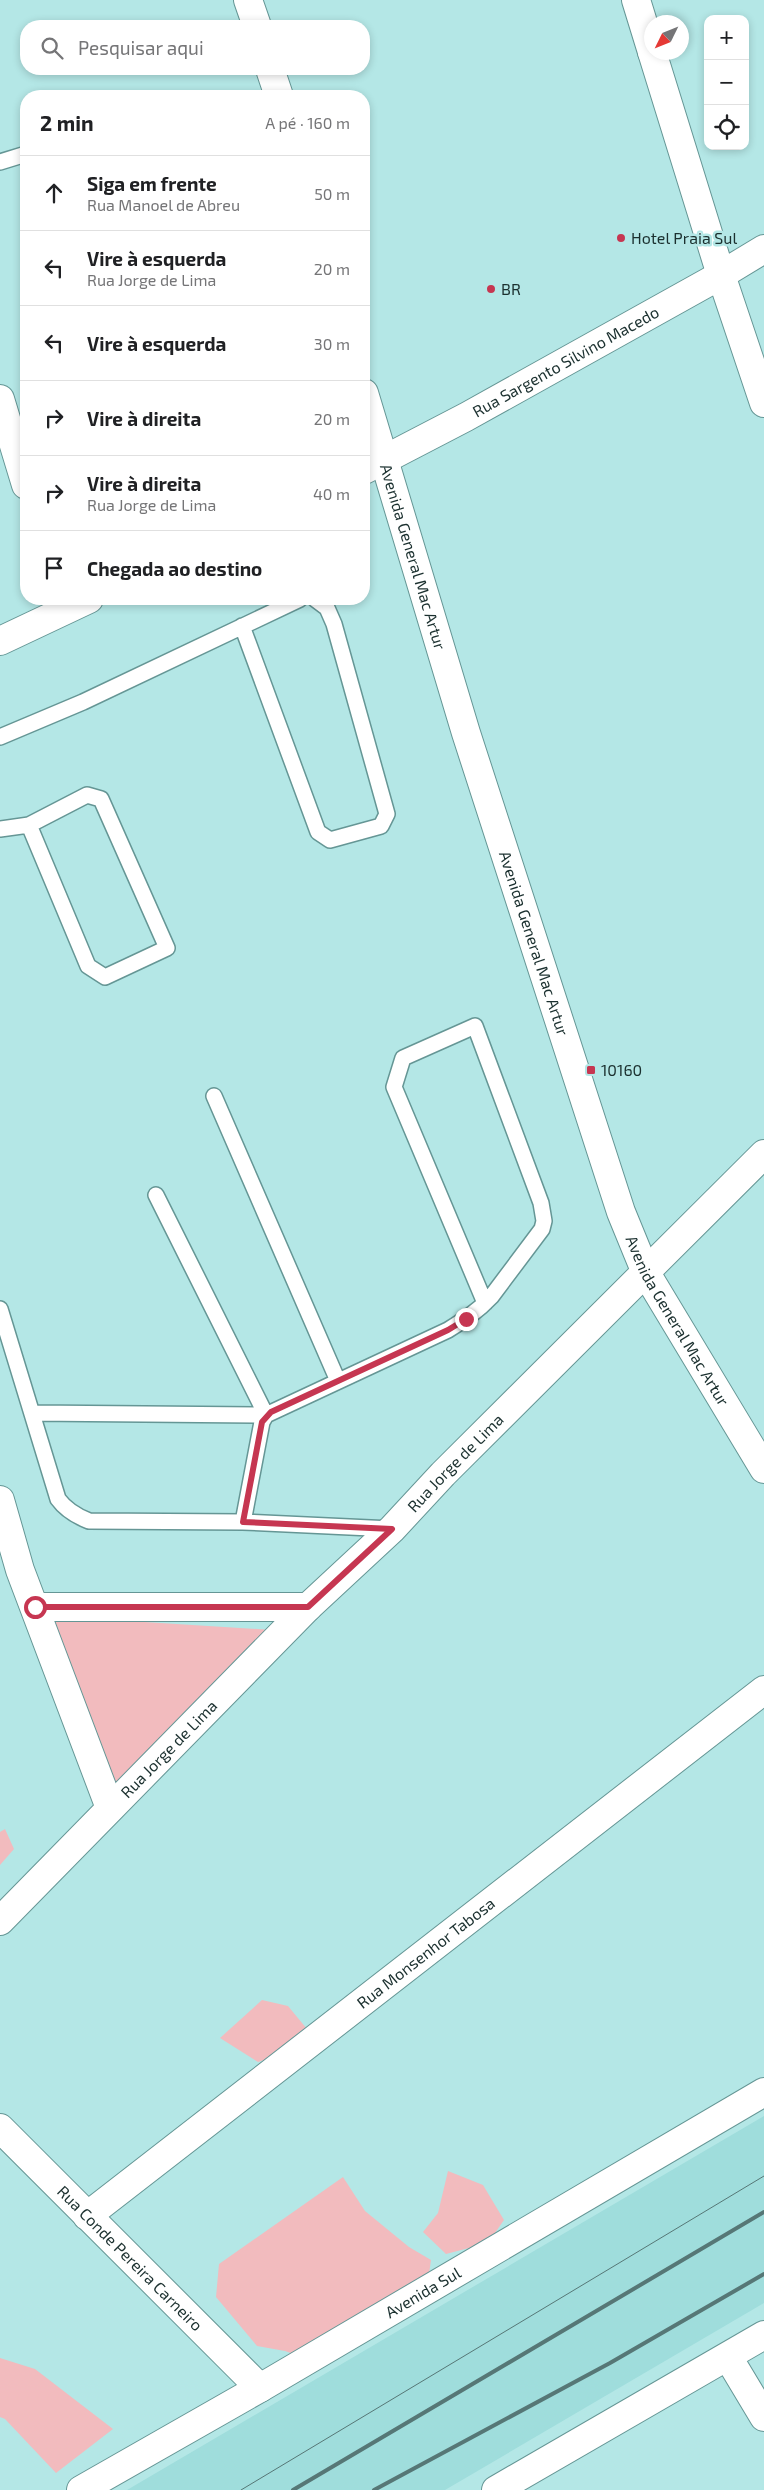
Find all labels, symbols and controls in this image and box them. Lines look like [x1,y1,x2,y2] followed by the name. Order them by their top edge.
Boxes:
[644,15,689,60] north arrow
[704,15,749,150] map controls
[704,15,749,60] button: +
[20,20,370,75] search box
[38,34,66,62] icon: search
[78,36,204,59] text: Pesquisar aqui
[704,60,749,105] button: −
[704,105,749,150] button: locate
[40,110,94,135] text: 2 min
[265,113,350,132] text: A pé · 160 m
[87,172,217,195] text: Siga em frente
[40,179,68,207] icon: ahead
[314,184,350,203] text: 50 m
[87,195,240,214] text: Rua Manoel de Abreu
[631,228,737,247] place label: Hotel Praia Sul
[615,232,627,244] marker: Hotel Praia Sul
[87,247,226,270] text: Vire à esquerda
[40,254,68,282] icon: left
[314,259,350,278] text: 20 m
[87,270,216,289] text: Rua Jorge de Lima
[501,279,521,298] place label: BR
[485,283,497,295] marker: BR
[469,302,662,421] street label: Rua Sargento Silvino Macedo
[40,329,68,357] icon: left
[87,332,226,355] text: Vire à esquerda
[314,334,350,353] text: 30 m
[40,404,68,432] icon: right
[87,407,201,430] text: Vire à direita
[314,409,350,428] text: 20 m
[377,461,451,652] street label: Avenida General Mac Artur
[87,472,201,495] text: Vire à direita
[40,479,68,507] icon: right
[313,484,350,503] text: 40 m
[87,495,216,514] text: Rua Jorge de Lima
[40,554,68,582] icon: arrive
[87,557,262,580] text: Chegada ao destino
[496,848,573,1038] street label: Avenida General Mac Artur
[601,1060,642,1079] place label: 10160
[585,1064,597,1076] marker: 10160
[623,1232,734,1409] street label: Avenida General Mac Artur
[455,1308,478,1331] route end
[403,1410,507,1515] street label: Rua Jorge de Lima
[24,1596,47,1619] route start
[116,1696,220,1801] street label: Rua Jorge de Lima
[353,1893,498,2012] street label: Rua Monsenhor Tabosa
[54,2181,207,2334] street label: Rua Conde Pereira Carneiro
[382,2262,464,2321] street label: Avenida Sul

